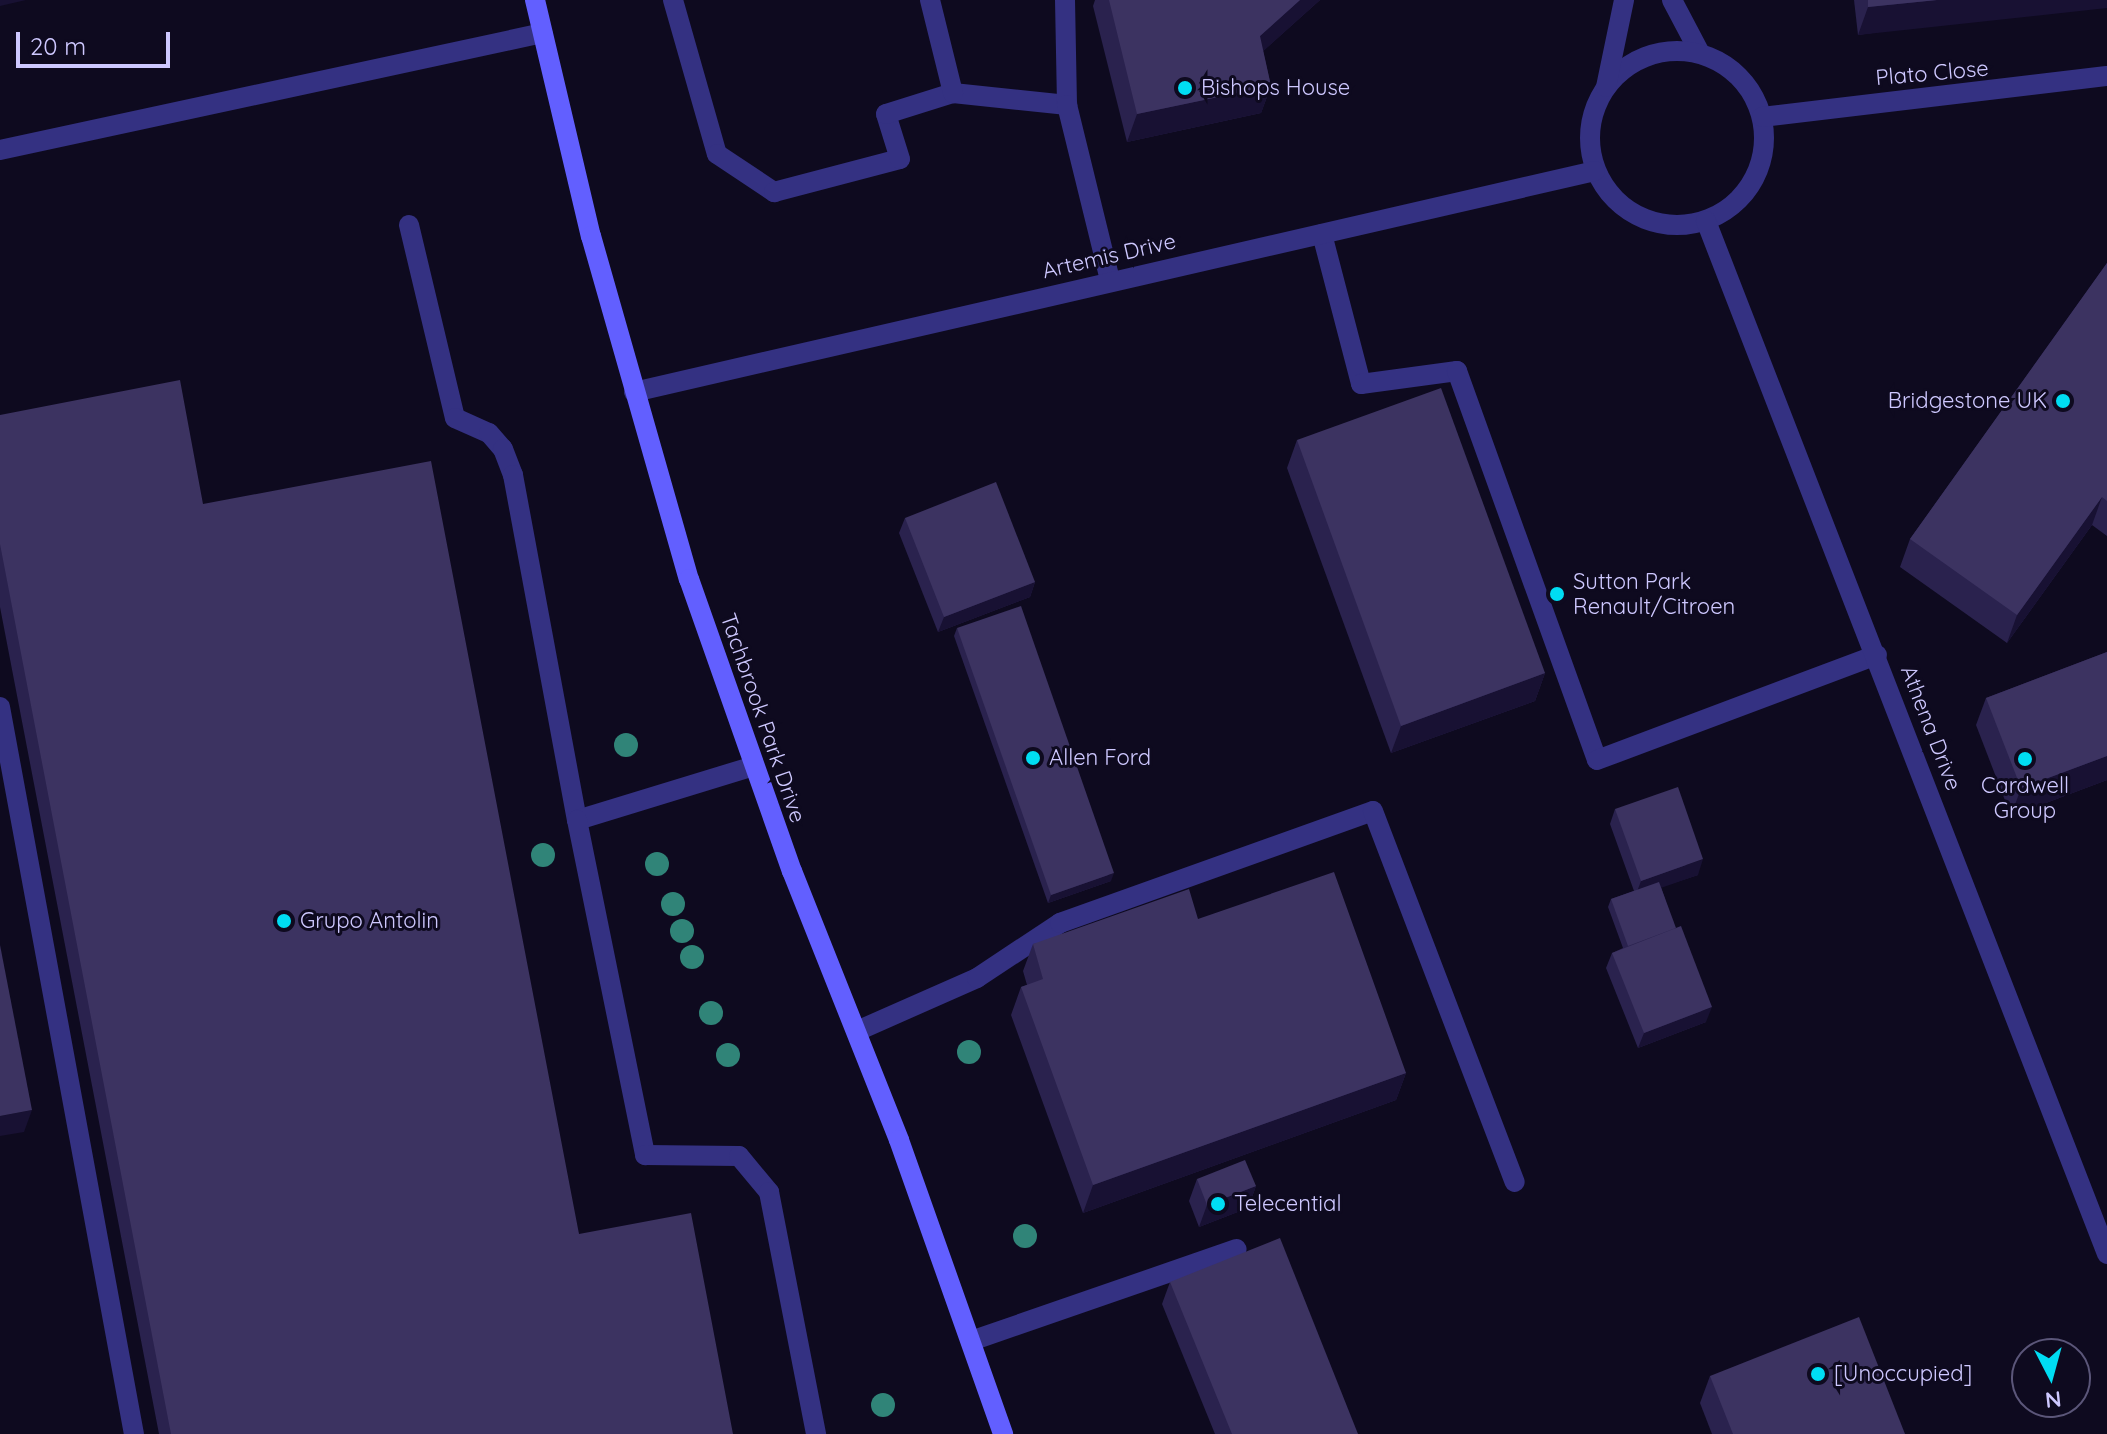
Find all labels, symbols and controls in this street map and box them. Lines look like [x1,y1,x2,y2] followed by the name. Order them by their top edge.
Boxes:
[20,16,174,66] scale bar
[30,31,86,61] text: 20 m
[1874,55,1990,91] street label: Plato Close
[1201,75,1350,101] place label: Bishops House
[1176,79,1194,97] marker: Bishops House
[1040,228,1178,284] street label: Artemis Drive
[1888,388,2047,414] place label: Bridgestone UK
[2054,392,2072,410] marker: Bridgestone UK
[1573,568,1735,620] place label: Sutton Park Renault/Citroen
[1548,585,1566,603] marker: Sutton Park Renault/Citroen
[715,610,811,826] street label: Tachbrook Park Drive
[1895,662,1967,794] street label: Athena Drive
[1049,745,1151,771] place label: Allen Ford
[1024,749,1042,767] marker: Allen Ford
[2016,750,2034,768] marker: Cardwell Group
[1981,772,2069,824] place label: Cardwell Group
[300,908,439,934] place label: Grupo Antolin
[275,912,293,930] marker: Grupo Antolin
[1234,1191,1341,1217] place label: Telecential
[1209,1195,1227,1213] marker: Telecential
[2011,1338,2091,1418] north arrow
[1834,1361,1972,1387] place label: [Unoccupied]
[1809,1365,1827,1383] marker: [Unoccupied]
[2044,1385,2063,1415] text: N

